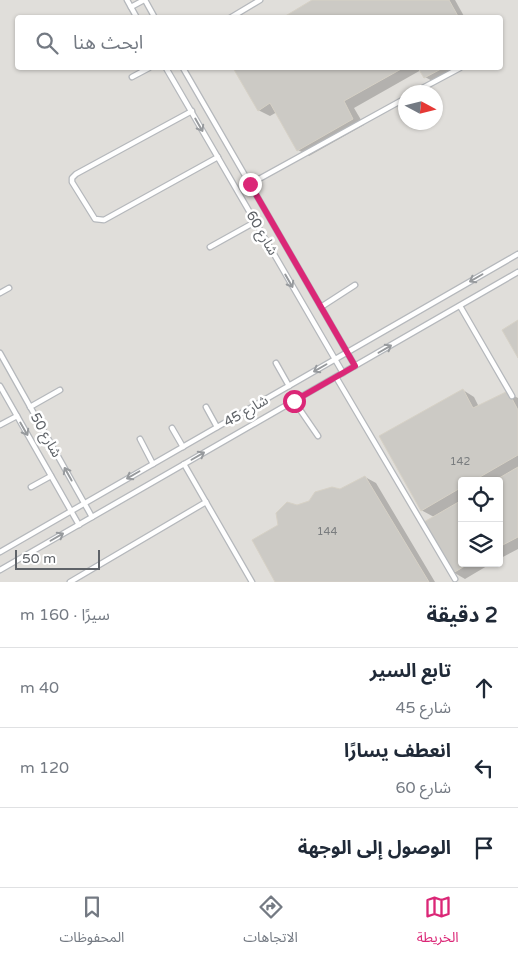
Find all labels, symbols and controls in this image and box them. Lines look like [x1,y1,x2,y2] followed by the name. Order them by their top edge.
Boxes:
[15,15,503,70] search box
[33,29,61,57] icon: search
[73,32,143,54] text: ابحث هنا
[398,85,443,130] north arrow
[195,117,205,131] one-way arrow
[239,173,262,196] route end
[241,208,282,259] street label: شارع 60
[285,273,295,287] one-way arrow
[469,274,483,284] one-way arrow
[377,343,391,353] one-way arrow
[313,364,327,374] one-way arrow
[283,390,306,413] route start
[221,391,272,432] street label: شارع 45
[25,410,65,461] street label: شارع 50
[19,421,29,436] one-way arrow
[191,451,206,461] one-way arrow
[450,455,470,468] house number: 142
[63,468,73,482] one-way arrow
[127,471,141,481] one-way arrow
[458,477,503,567] map controls
[458,477,503,522] button: locate
[458,522,503,567] button: layers
[317,525,337,538] house number: 144
[50,531,64,541] one-way arrow
[15,547,100,570] scale bar
[22,550,56,567] text: 50 m
[427,603,498,628] text: 2 دقيقة
[20,605,110,625] text: سيرًا · 160 m
[370,660,451,682] text: تابع السير
[470,674,498,702] icon: ahead
[20,678,59,698] text: 40 m
[396,698,451,718] text: شارع 45
[344,740,451,762] text: انعطف يسارًا
[470,754,498,782] icon: left
[20,758,69,778] text: 120 m
[396,778,451,798] text: شارع 60
[470,834,498,862] icon: arrive
[298,837,451,859] text: الوصول إلى الوجهة
[59,893,124,952] tab: المحفوظات
[243,893,298,952] tab: الاتجاهات
[417,893,459,952] tab: الخريطة

